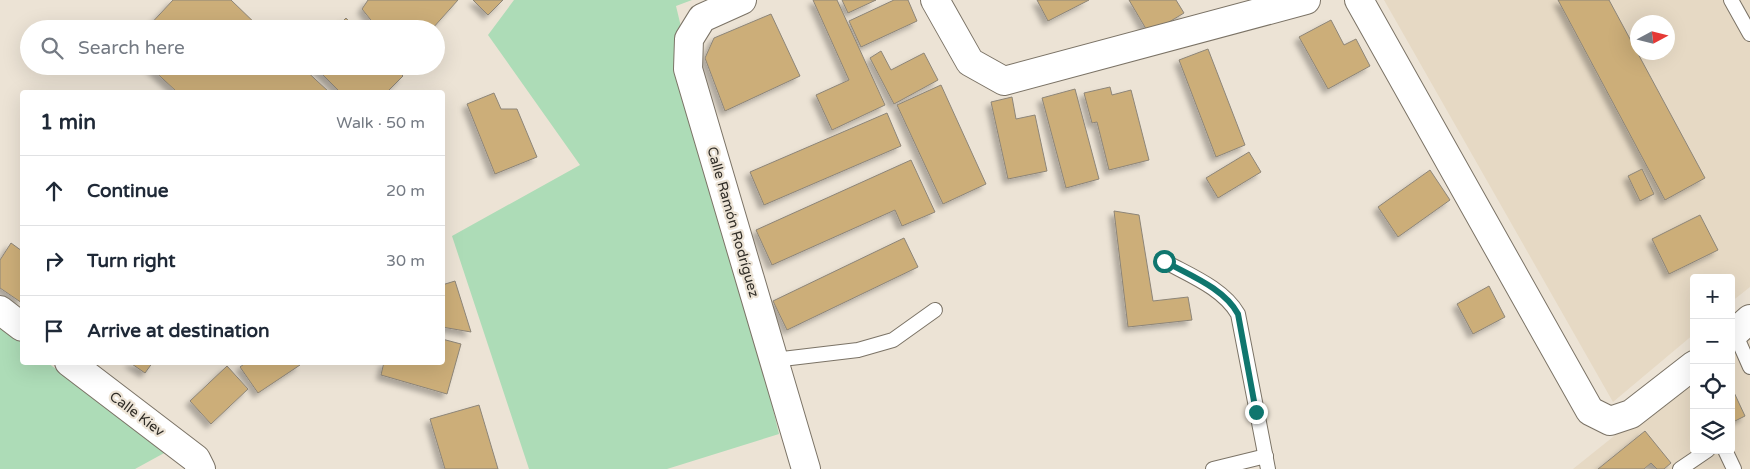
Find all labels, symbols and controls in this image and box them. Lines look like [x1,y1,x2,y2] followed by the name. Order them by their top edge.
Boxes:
[1630,15,1675,60] north arrow
[20,20,445,75] search box
[38,34,66,62] icon: search
[78,37,185,59] text: Search here
[40,110,96,135] text: 1 min
[336,113,425,133] text: Walk · 50 m
[703,145,763,299] street label: Calle Ramón Rodríguez
[40,177,68,205] icon: ahead
[87,180,169,202] text: Continue
[386,181,425,201] text: 20 m
[40,247,68,275] icon: right
[87,250,175,272] text: Turn right
[1153,250,1176,273] route start
[386,251,425,271] text: 30 m
[1690,274,1735,454] map controls
[1690,274,1735,319] button: +
[40,317,68,345] icon: arrive
[1690,319,1735,364] button: −
[87,320,270,342] text: Arrive at destination
[1690,364,1735,409] button: locate
[106,388,168,440] street label: Calle Kiev
[1245,401,1268,424] route end
[1690,409,1735,454] button: layers

